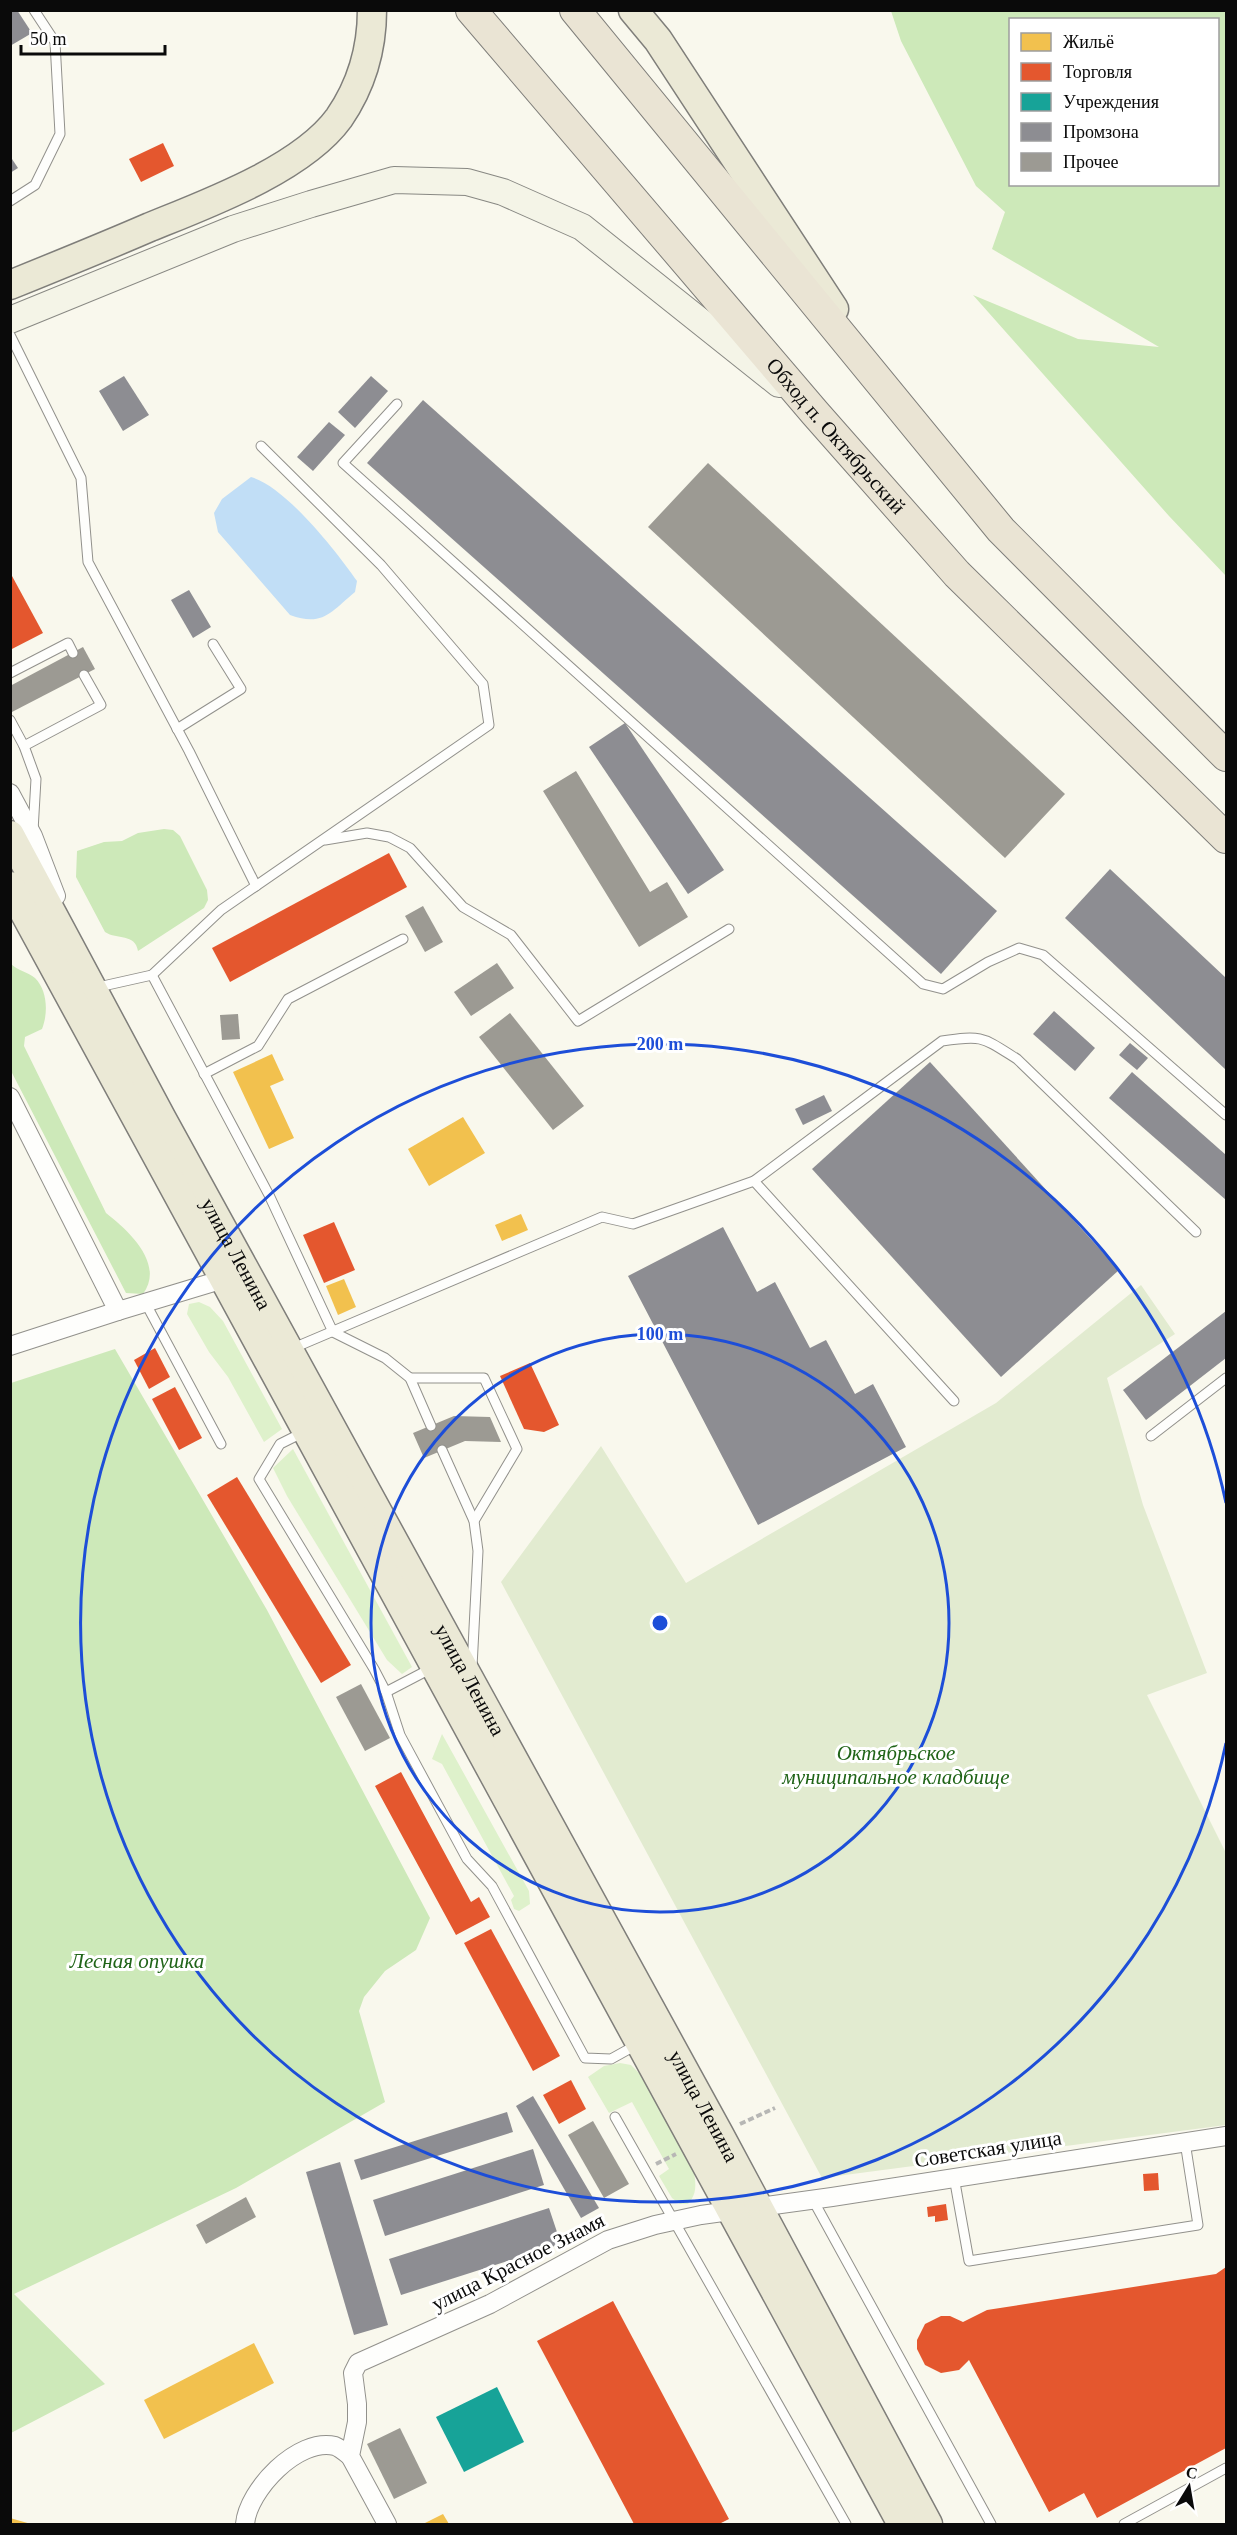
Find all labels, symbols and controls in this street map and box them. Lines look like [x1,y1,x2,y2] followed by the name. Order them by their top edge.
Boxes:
[21,18,165,56] scale bar
[1009,18,1219,186] legend
[30,29,67,49] text: 50 m
[1063,32,1114,52] text: Жильё
[1063,62,1132,82] text: Торговля
[1063,92,1159,112] text: Учреждения
[1063,122,1139,142] text: Промзона
[1063,152,1119,172] text: Прочее
[762,353,910,519] street label: Обход п. Октябрьский
[637,1034,683,1054] text: 200 m
[196,1194,277,1314] street label: улица Ленина
[637,1324,683,1344] text: 100 m
[650,1613,670,1633] centre of rings
[430,1620,510,1741] street label: улица Ленина
[781,1741,1010,1789] park label: Октябрьское муниципальное кладбище
[69,1949,204,1973] park label: Лесная опушка
[663,2046,744,2167] street label: улица Ленина
[913,2125,1064,2172] street label: Советская улица
[428,2208,609,2316] street label: улица Красное Знамя
[1159,2457,1219,2517] north arrow
[1184,2463,1199,2482] text: С

